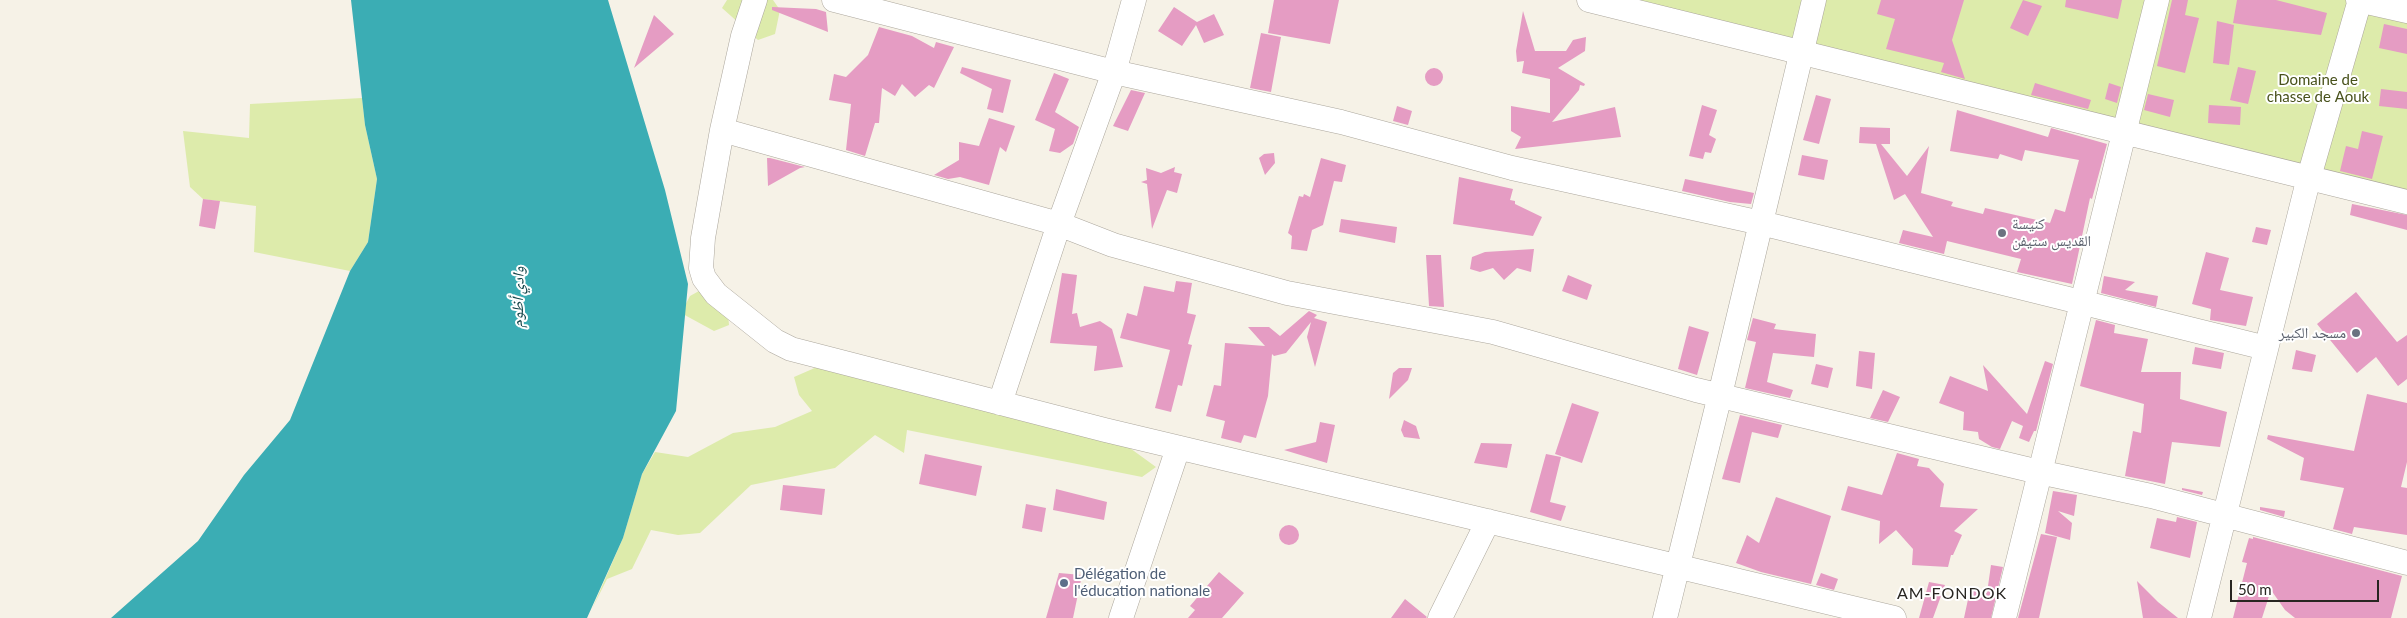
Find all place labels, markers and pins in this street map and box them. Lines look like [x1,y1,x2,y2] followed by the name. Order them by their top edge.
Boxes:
[2012,215,2091,250] place label: كنيسة القديس ستيفن
[1996,227,2008,239] marker: كنيسة القديس ستيفن
[2279,324,2346,342] place label: مسجد الكبير
[2350,327,2362,339] marker: مسجد الكبير
[1074,565,1210,600] place label: Délégation de l'éducation nationale
[1058,577,1070,589] marker: Délégation de l'éducation nationale

